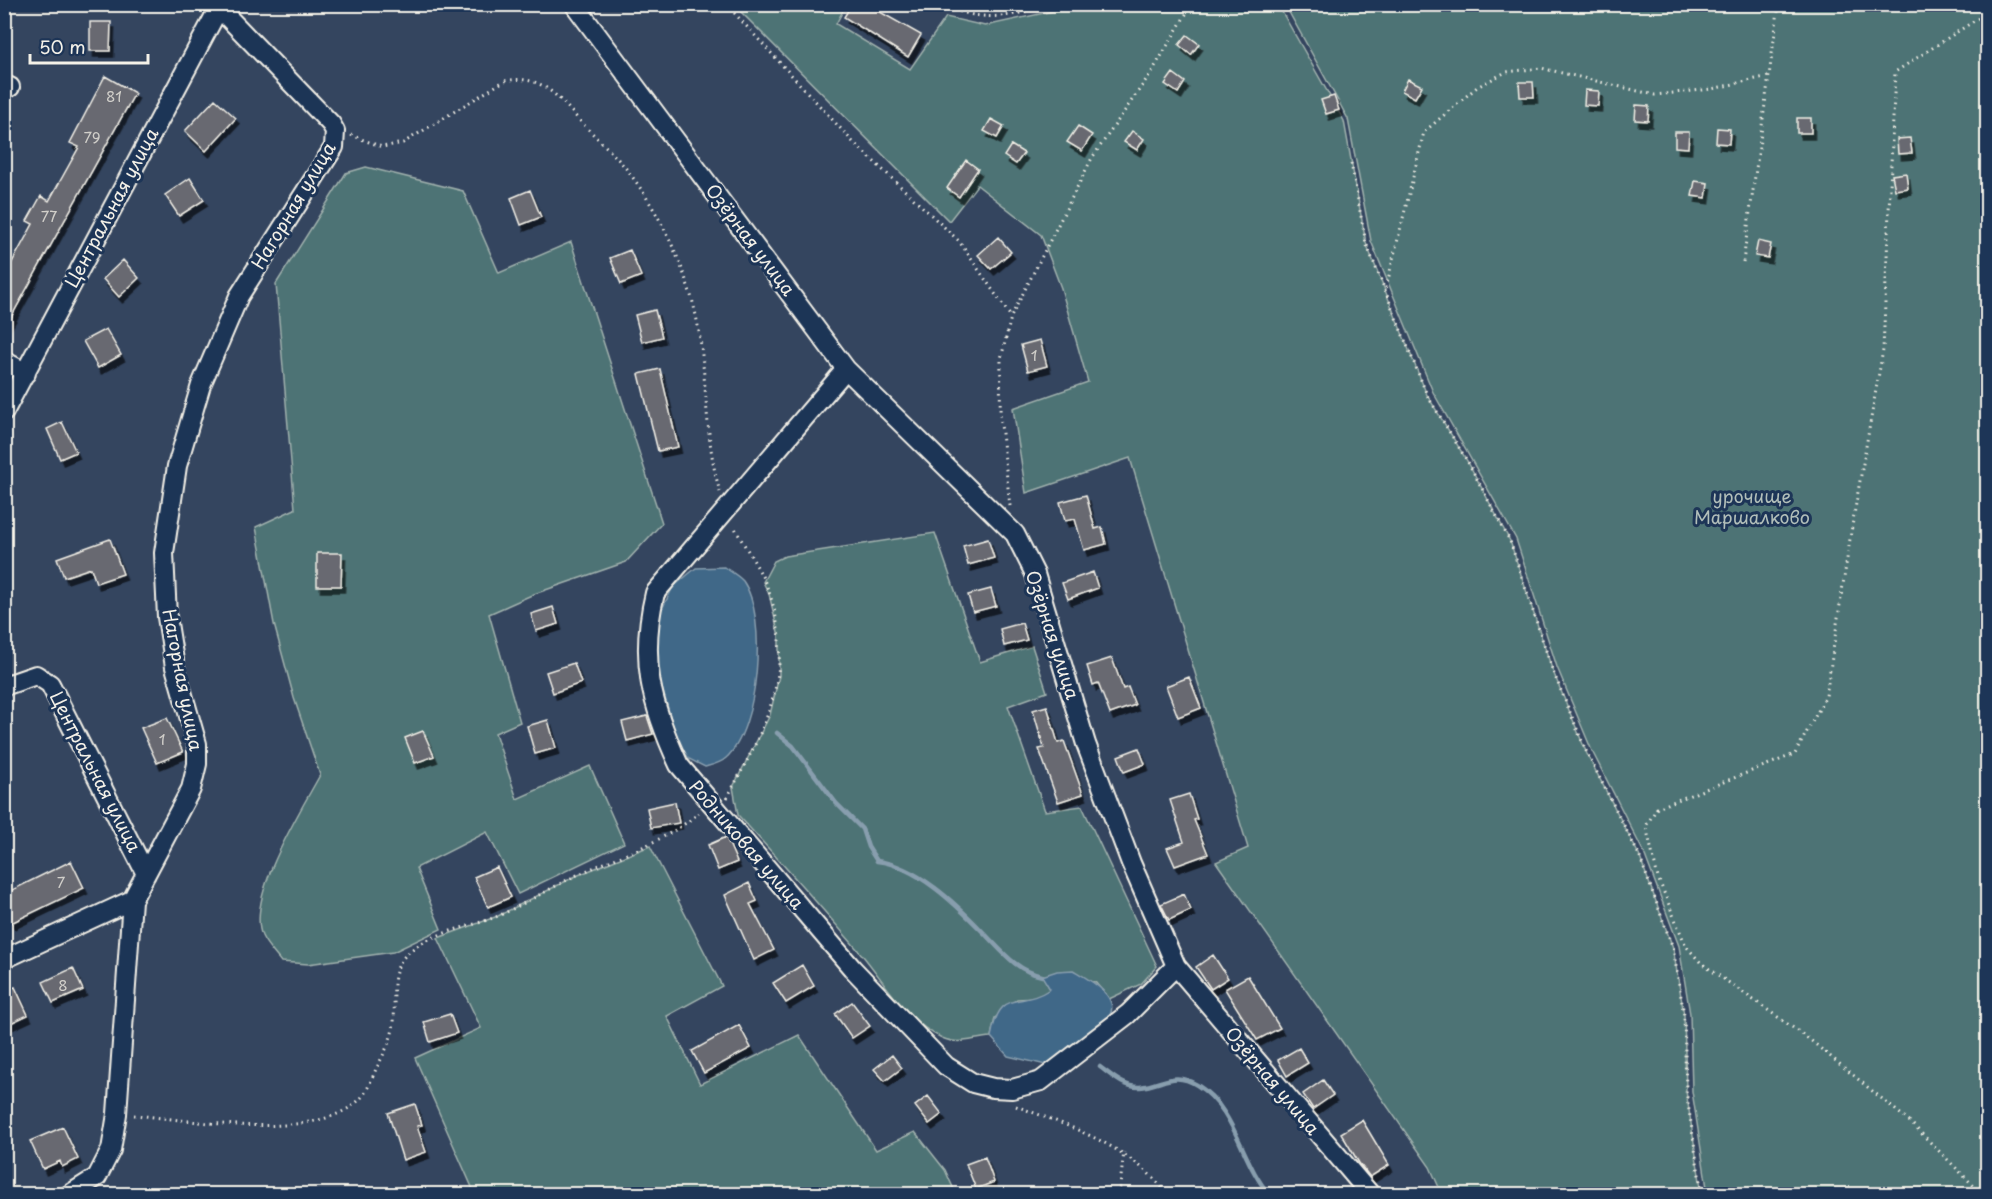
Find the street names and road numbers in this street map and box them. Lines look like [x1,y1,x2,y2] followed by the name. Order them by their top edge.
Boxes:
[57,122,165,292] street label: Центральная улица
[244,136,342,274] street label: Нагорная улица
[700,177,803,301] street label: Озёрная улица
[1020,566,1087,703] street label: Озёрная улица
[156,606,211,754] street label: Нагорная улица
[44,686,149,857] street label: Центральная улица
[683,773,811,915] street label: Родниковая улица
[1220,1020,1327,1141] street label: Озёрная улица

